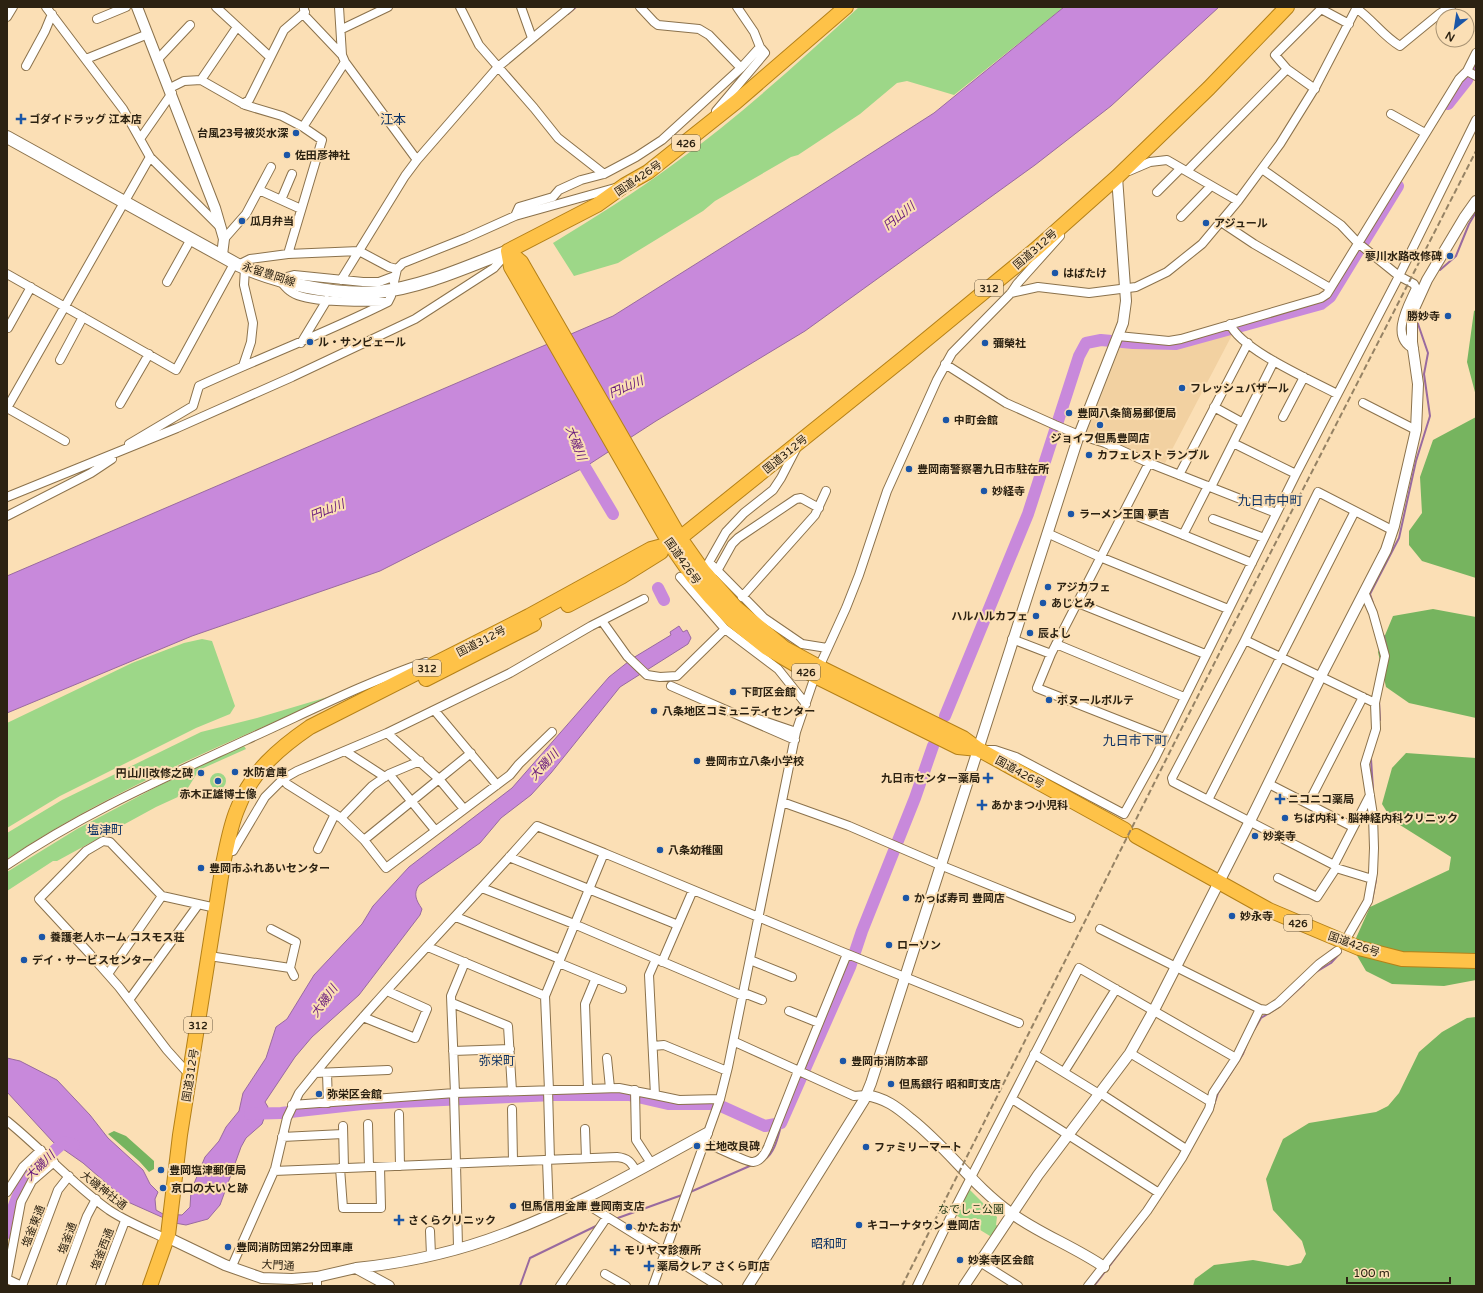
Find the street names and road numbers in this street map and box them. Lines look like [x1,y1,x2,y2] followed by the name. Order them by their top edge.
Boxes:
[672,135,700,151] road number: 426
[612,158,664,199] street label: 国道426号
[1011,227,1060,272] street label: 国道312号
[241,260,297,289] street label: 永留豊岡線
[975,280,1003,296] road number: 312
[760,432,810,476] street label: 国道312号
[662,536,703,587] street label: 国道426号
[454,623,508,659] street label: 国道312号
[413,660,441,676] road number: 312
[792,664,820,680] road number: 426
[993,754,1046,791] street label: 国道426号
[1284,915,1312,931] road number: 426
[1326,930,1381,959] street label: 国道426号
[184,1017,212,1033] road number: 312
[180,1048,201,1103] street label: 国道312号
[78,1168,129,1212] street label: 大磯神社通
[20,1203,47,1249] street label: 塩釜東通
[56,1220,79,1256] street label: 塩釜通
[89,1226,116,1272] street label: 塩釜西通
[261,1258,295,1273] street label: 大門通

